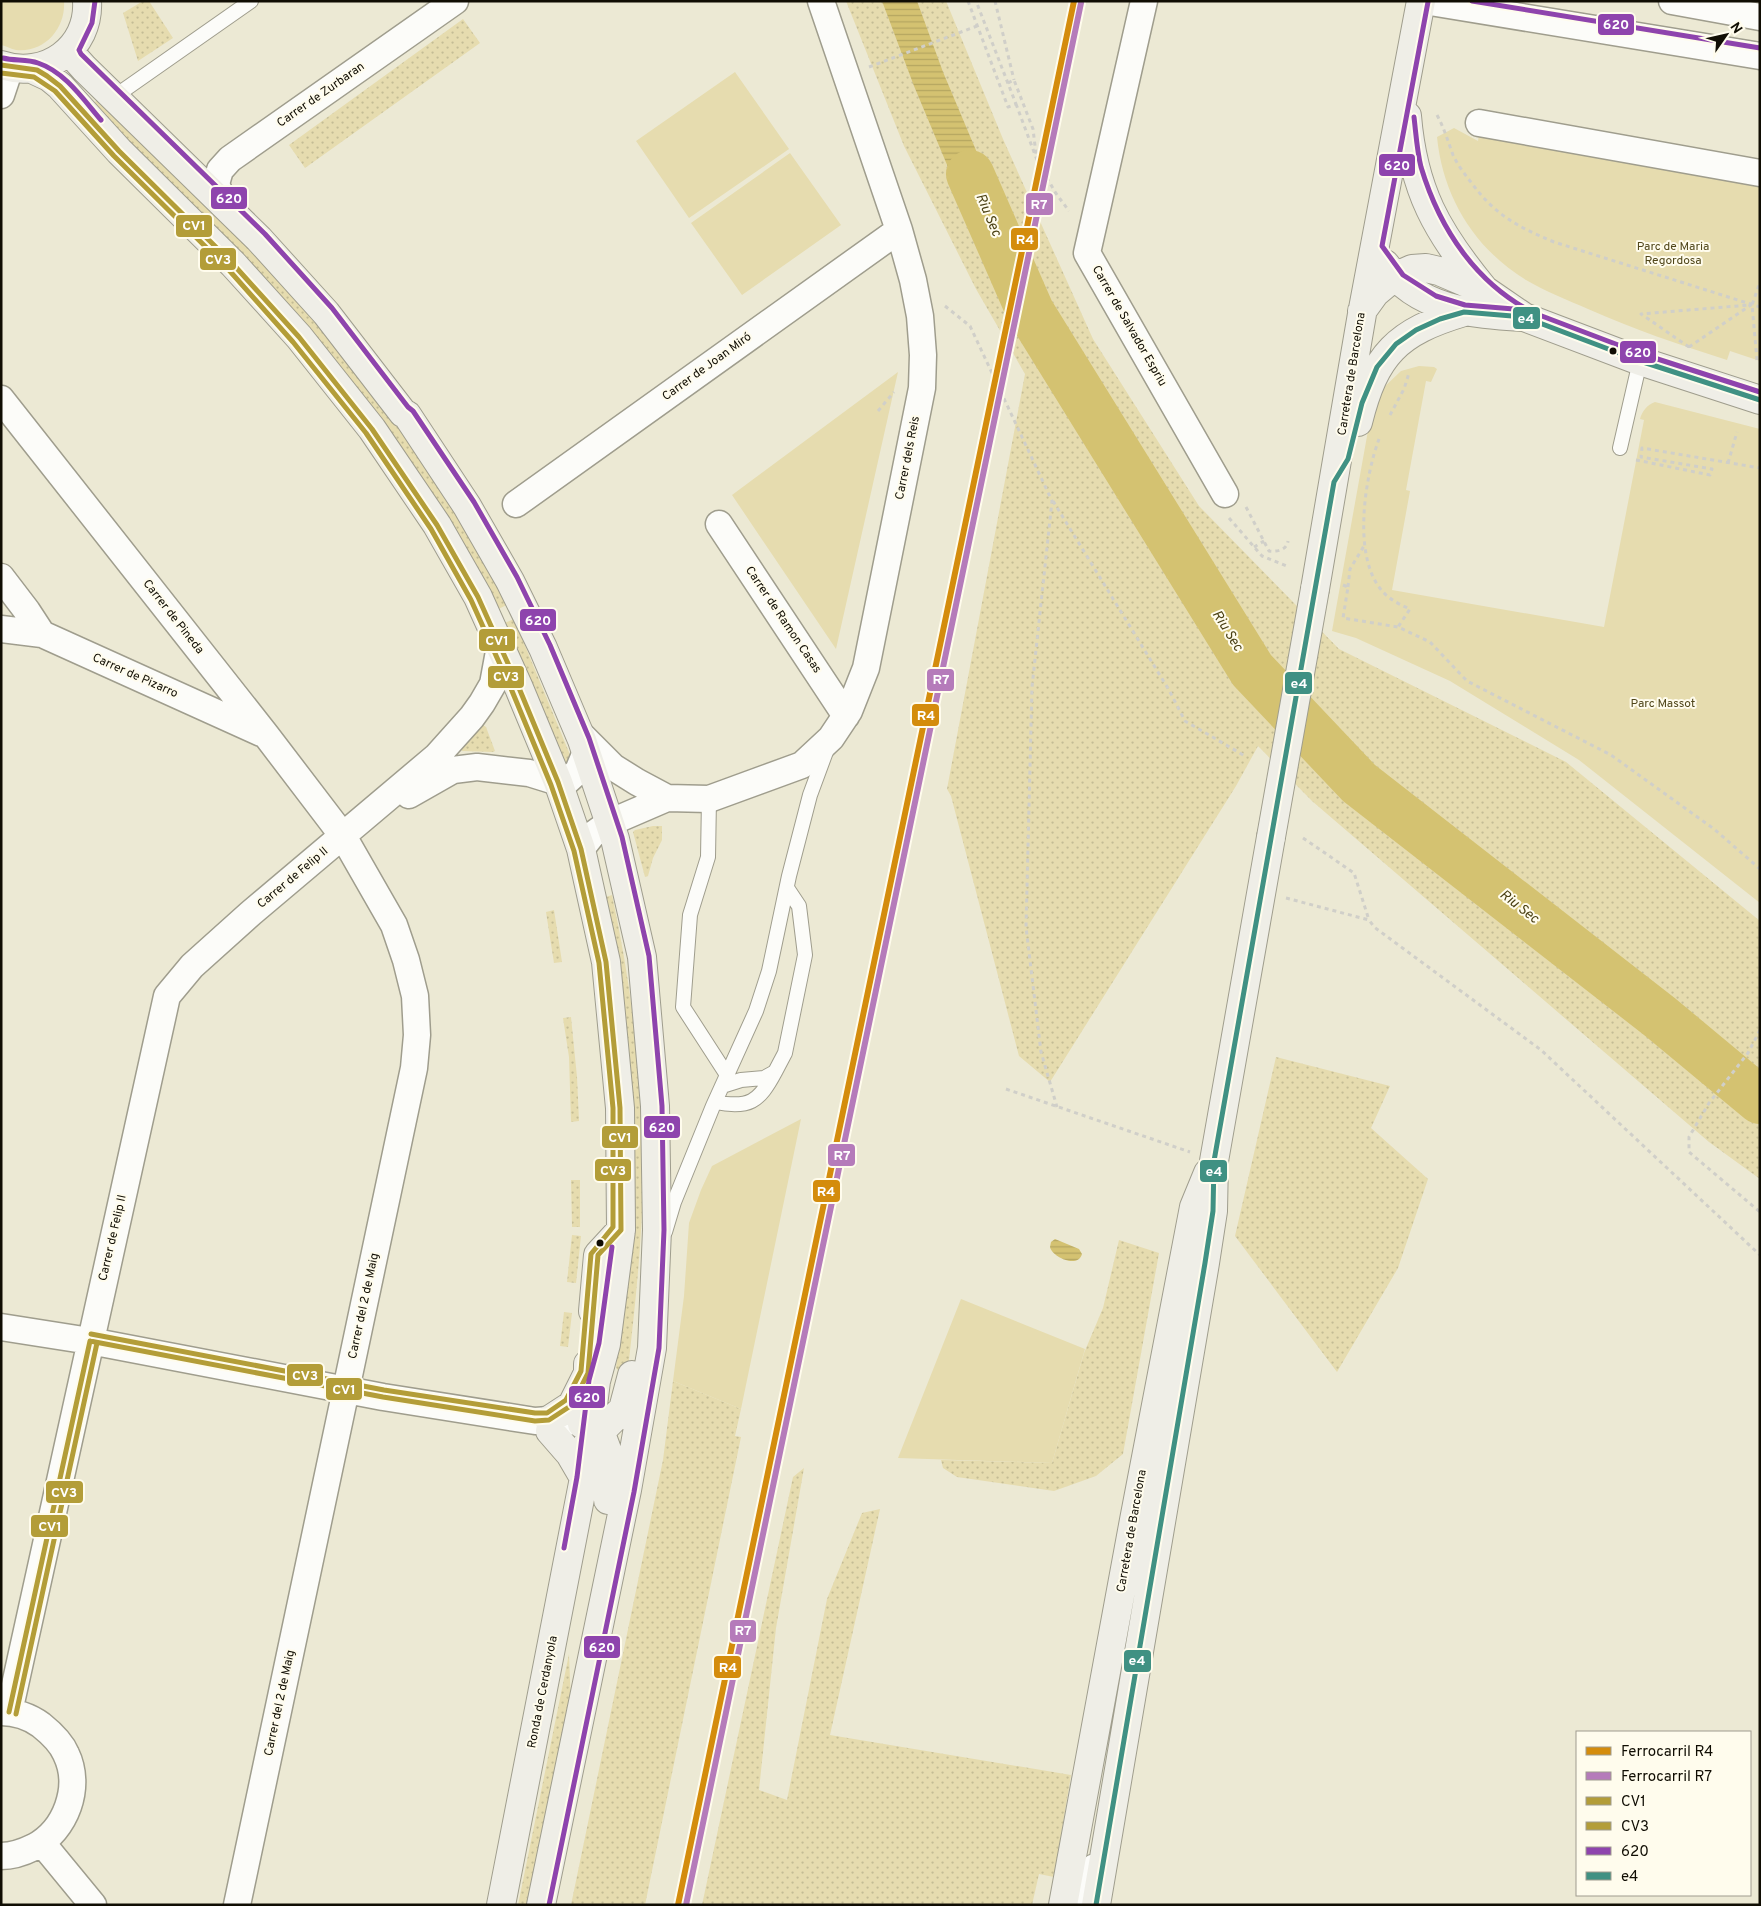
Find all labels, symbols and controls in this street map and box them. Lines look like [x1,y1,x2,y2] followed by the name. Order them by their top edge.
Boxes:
[1701,10,1751,60] north arrow
[1597,13,1635,36] line badge: 620
[1603,17,1629,34] text: 620
[1726,20,1745,37] text: N
[274,59,368,131] street label: Carrer de Zurbaran
[1378,153,1416,177] line badge: 620
[1384,158,1410,175] text: 620
[210,186,248,210] line badge: 620
[216,191,242,208] text: 620
[971,191,1005,239] water label: Riu Sec
[1025,192,1054,216] line badge: R7
[1030,197,1048,214] text: R7
[175,214,213,238] line badge: CV1
[182,218,206,235] text: CV1
[1010,227,1039,251] line badge: R4
[1016,232,1034,249] text: R4
[1637,239,1709,269] park label: Parc de Maria Regordosa
[199,247,237,271] line badge: CV3
[205,252,231,269] text: CV3
[1088,263,1170,389] street label: Carrer de Salvador Espriu
[1512,306,1541,330] line badge: e4
[1334,311,1370,437] street label: Carretera de Barcelona
[1518,311,1534,328] text: e4
[659,329,755,405] street label: Carrer de Joan Miró
[1619,340,1657,364] line badge: 620
[1625,345,1651,362] text: 620
[1608,346,1618,356] unlabelled marker
[892,415,924,501] street label: Carrer dels Reis
[741,563,825,677] street label: Carrer de Ramon Casas
[139,576,207,658] street label: Carrer de Pineda
[1208,607,1246,655] water label: Riu Sec
[519,608,557,632] line badge: 620
[525,613,551,630] text: 620
[478,628,516,652] line badge: CV1
[485,633,509,650] text: CV1
[90,650,181,702] street label: Carrer de Pizarro
[487,665,525,689] line badge: CV3
[926,668,955,692] line badge: R7
[493,669,519,686] text: CV3
[1284,671,1313,695] line badge: e4
[932,672,950,689] text: R7
[1291,676,1307,693] text: e4
[1631,696,1695,712] park label: Parc Massot
[911,703,940,727] line badge: R4
[917,708,935,725] text: R4
[254,844,332,912] street label: Carrer de Felip II
[1496,886,1542,928] water label: Riu Sec
[643,1115,681,1139] line badge: 620
[649,1120,675,1137] text: 620
[601,1125,639,1149] line badge: CV1
[608,1130,632,1147] text: CV1
[827,1143,856,1167] line badge: R7
[833,1148,851,1165] text: R7
[594,1158,632,1182] line badge: CV3
[1199,1159,1228,1183] line badge: e4
[600,1163,626,1180] text: CV3
[1206,1164,1222,1181] text: e4
[812,1179,841,1203] line badge: R4
[817,1184,835,1201] text: R4
[95,1193,131,1283] street label: Carrer de Felip II
[595,1238,605,1248] unlabelled marker
[345,1252,383,1360] street label: Carrer del 2 de Maig
[286,1363,324,1387] line badge: CV3
[292,1368,318,1385] text: CV3
[325,1377,363,1401] line badge: CV1
[332,1382,356,1399] text: CV1
[568,1385,606,1409] line badge: 620
[574,1390,600,1407] text: 620
[1113,1468,1151,1594] street label: Carretera de Barcelona
[45,1480,84,1504] line badge: CV3
[51,1485,77,1502] text: CV3
[30,1514,69,1538] line badge: CV1
[38,1519,62,1536] text: CV1
[729,1619,757,1643] line badge: R7
[734,1623,752,1640] text: R7
[524,1634,562,1750] street label: Ronda de Cerdanyola
[583,1635,621,1659] line badge: 620
[589,1640,615,1657] text: 620
[261,1649,299,1757] street label: Carrer del 2 de Maig
[1123,1649,1152,1673] line badge: e4
[1129,1653,1145,1670] text: e4
[713,1655,742,1679] line badge: R4
[719,1660,737,1677] text: R4
[1576,1731,1751,1896] legend
[1621,1743,1713,1762] text: Ferrocarril R4
[1621,1768,1712,1787] text: Ferrocarril R7
[1621,1793,1646,1812] text: CV1
[1621,1818,1649,1837] text: CV3
[1621,1843,1649,1862] text: 620
[1621,1868,1638,1887] text: e4

